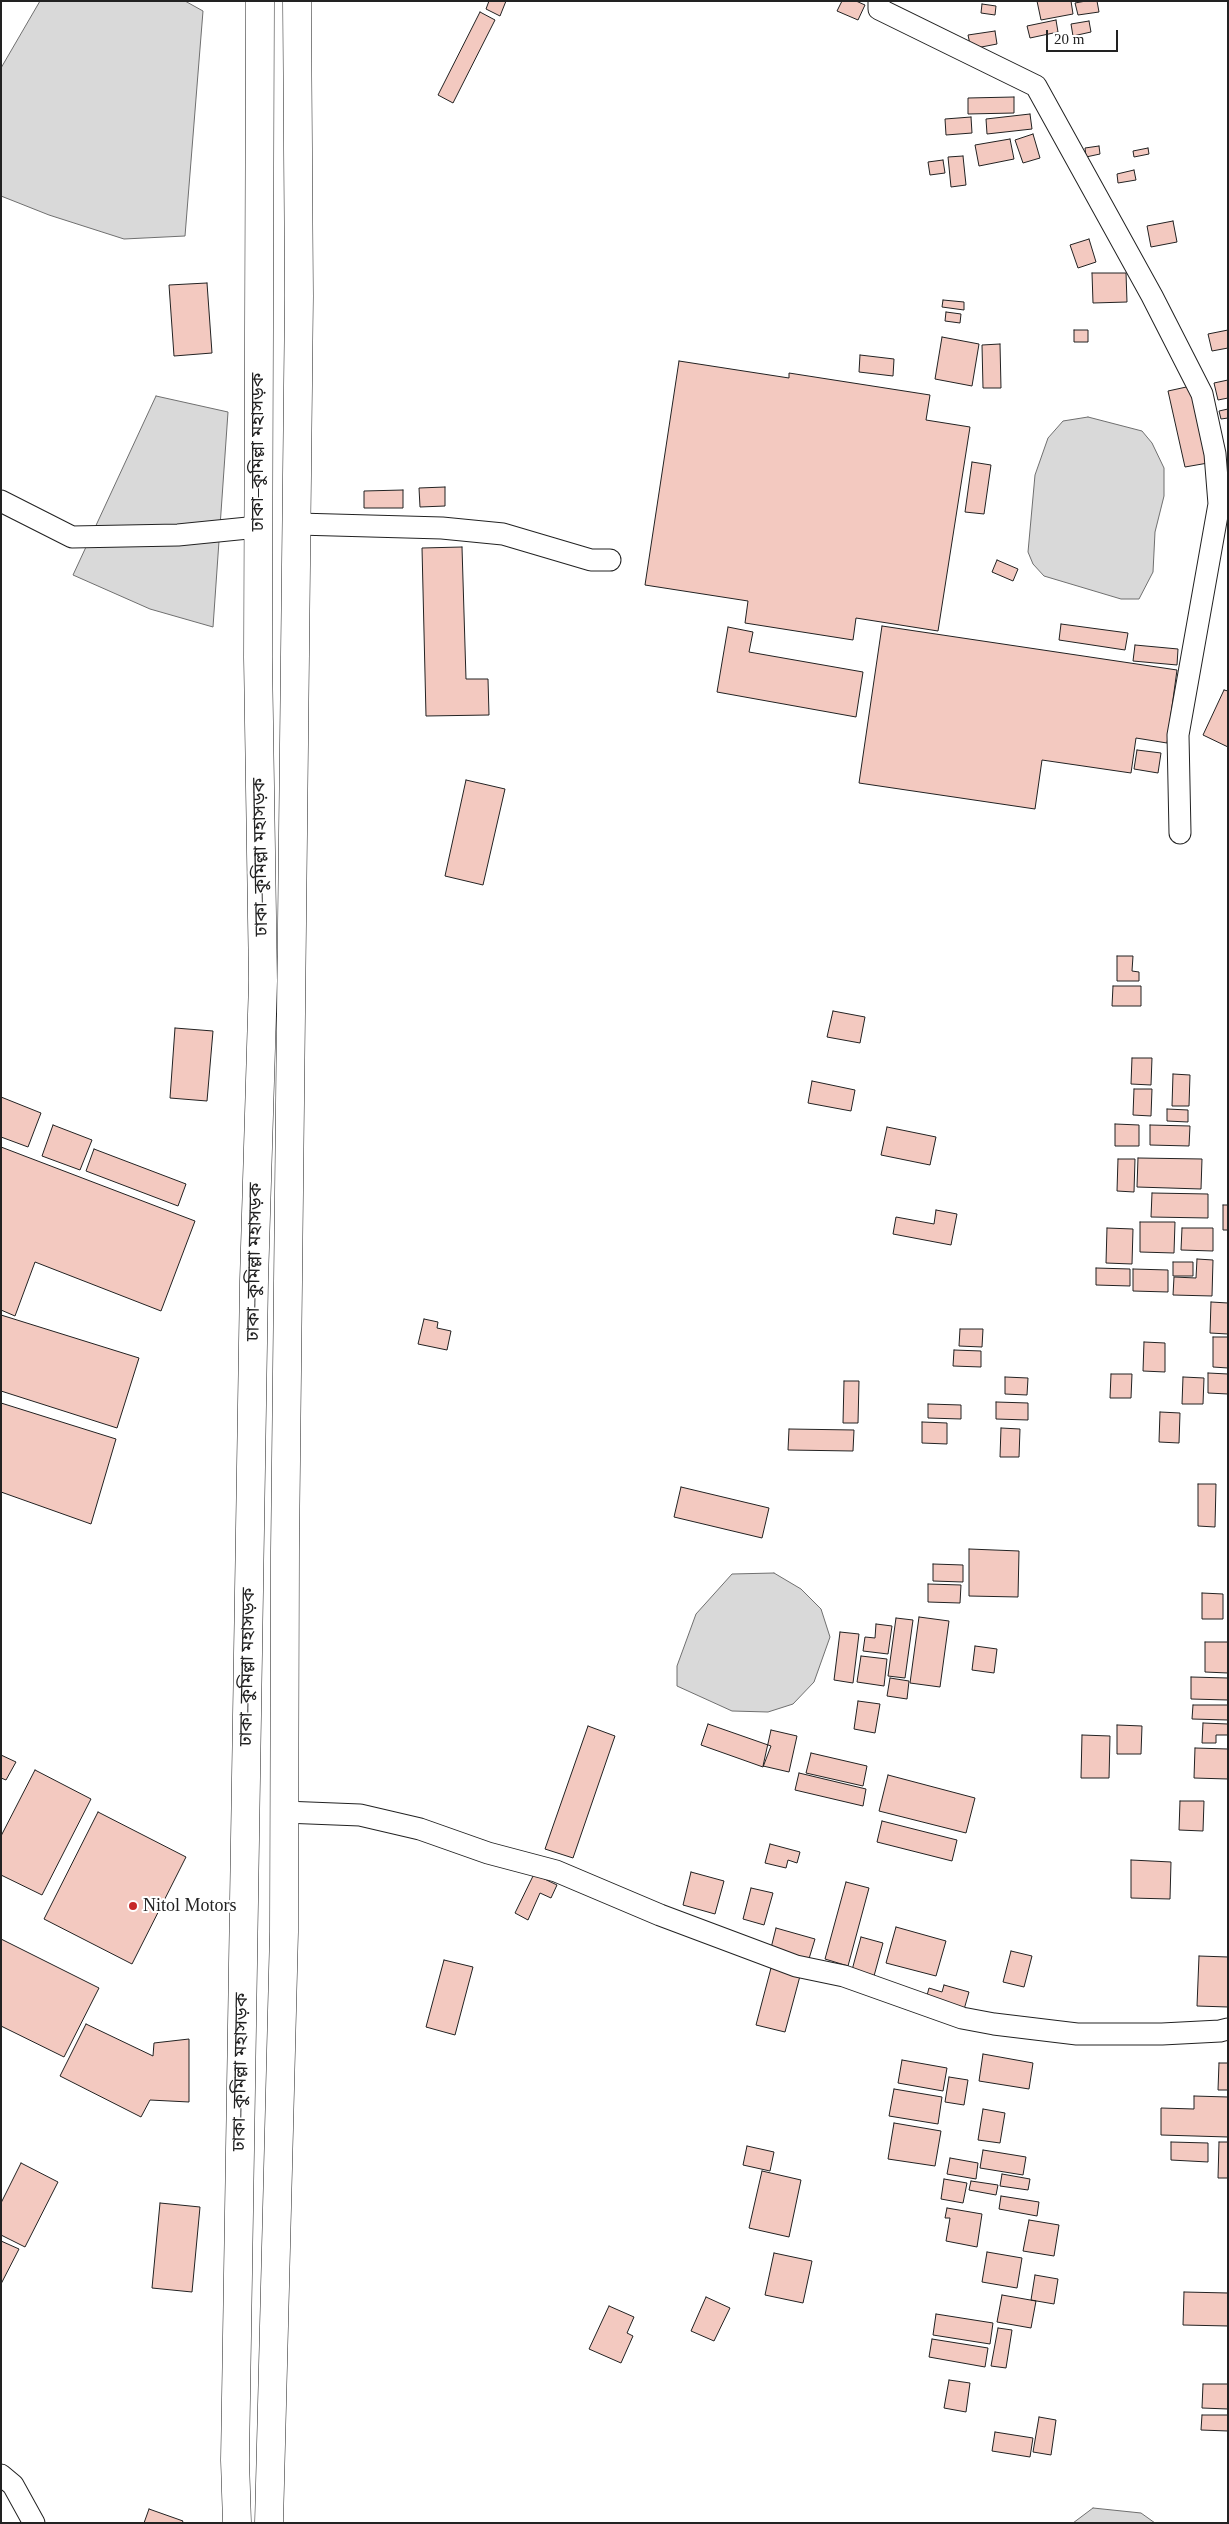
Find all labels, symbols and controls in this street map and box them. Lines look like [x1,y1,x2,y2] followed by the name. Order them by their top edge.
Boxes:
[1049,20,1122,52] scale bar
[1054,31,1084,47] text: 20 m
[247,373,269,531] street label: ঢাকা–কুমিল্লা মহাসড়ক
[249,778,273,936] street label: ঢাকা–কুমিল্লা মহাসড়ক
[243,1183,267,1341] street label: ঢাকা–কুমিল্লা মহাসড়ক
[236,1588,260,1746] street label: ঢাকা–কুমিল্লা মহাসড়ক
[143,1895,237,1917] place label: Nitol Motors
[127,1900,139,1912] marker: Nitol Motors
[229,1993,253,2151] street label: ঢাকা–কুমিল্লা মহাসড়ক

